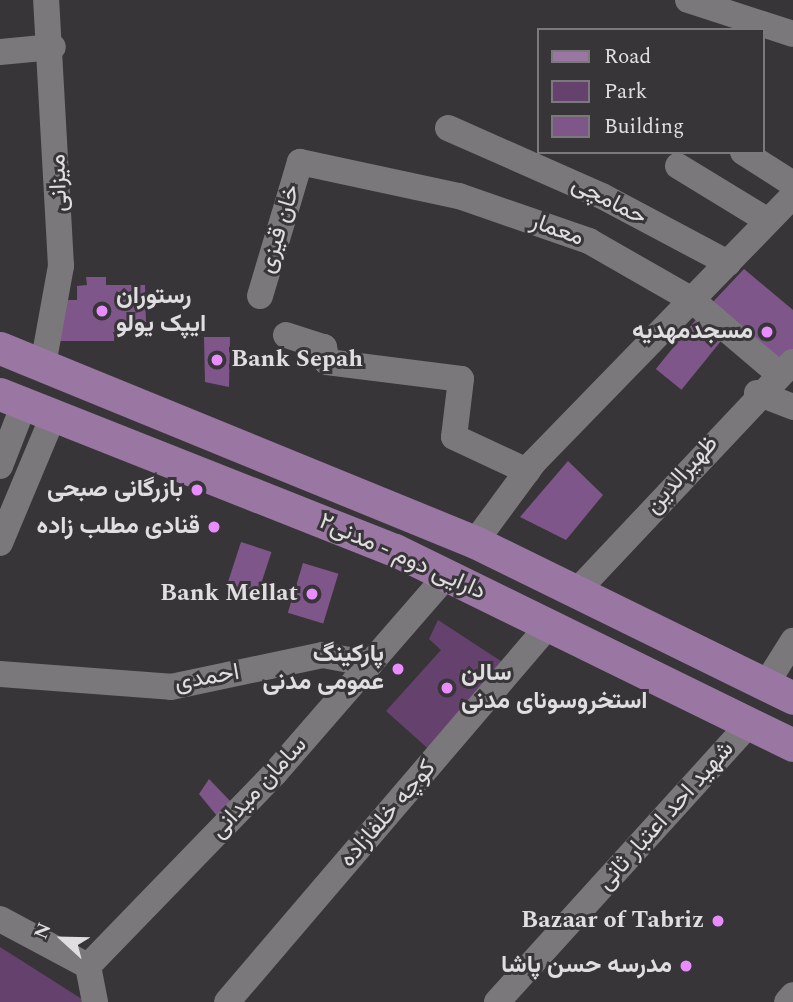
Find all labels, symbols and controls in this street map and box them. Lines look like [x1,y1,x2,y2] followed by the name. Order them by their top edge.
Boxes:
[538,28,765,154] legend
[604,41,651,73] text: Road
[604,76,647,108] text: Park
[604,111,684,143] text: Building
[44,154,74,212] street label: میزانی
[566,170,652,232] street label: حمامچی
[253,181,307,277] street label: خان قیزی
[526,207,588,253] street label: معمار
[116,283,206,339] place label: رستوران ایپک یولو
[94,303,110,319] marker: رستوران ایپک یولو
[632,318,753,346] place label: مسجدمهدیه
[759,324,775,340] marker: مسجدمهدیه
[231,346,363,374] place label: Bank Sepah
[209,352,225,368] marker: Bank Sepah
[639,430,725,520] street label: ظهیرالدین
[47,476,183,504] place label: بازرگانی صبحی
[189,482,205,498] marker: بازرگانی صبحی
[314,507,490,607] street label: دارایی دوم - مدنی۲
[37,513,200,541] place label: قنادی مطلب زاده
[206,519,222,535] marker: قنادی مطلب زاده
[160,580,298,608] place label: Bank Mellat
[304,586,320,602] marker: Bank Mellat
[262,641,384,697] place label: پارکینگ عمومی مدنی
[172,658,242,698] street label: احمدی
[461,660,648,716] place label: سالن استخروسونای مدنی
[390,661,406,677] marker: پارکینگ عمومی مدنی
[439,680,455,696] marker: سالن استخروسونای مدنی
[205,731,313,845] street label: سامان میدانی
[591,735,741,897] street label: شهید احد اعتبار ثانی
[334,755,442,873] street label: کوچه خلفازاده
[28,904,98,974] north arrow
[521,907,704,935] place label: Bazaar of Tabriz
[710,913,726,929] marker: Bazaar of Tabriz
[27,918,59,944] text: N
[501,952,672,980] place label: مدرسه حسن پاشا
[678,958,694,974] marker: مدرسه حسن پاشا

